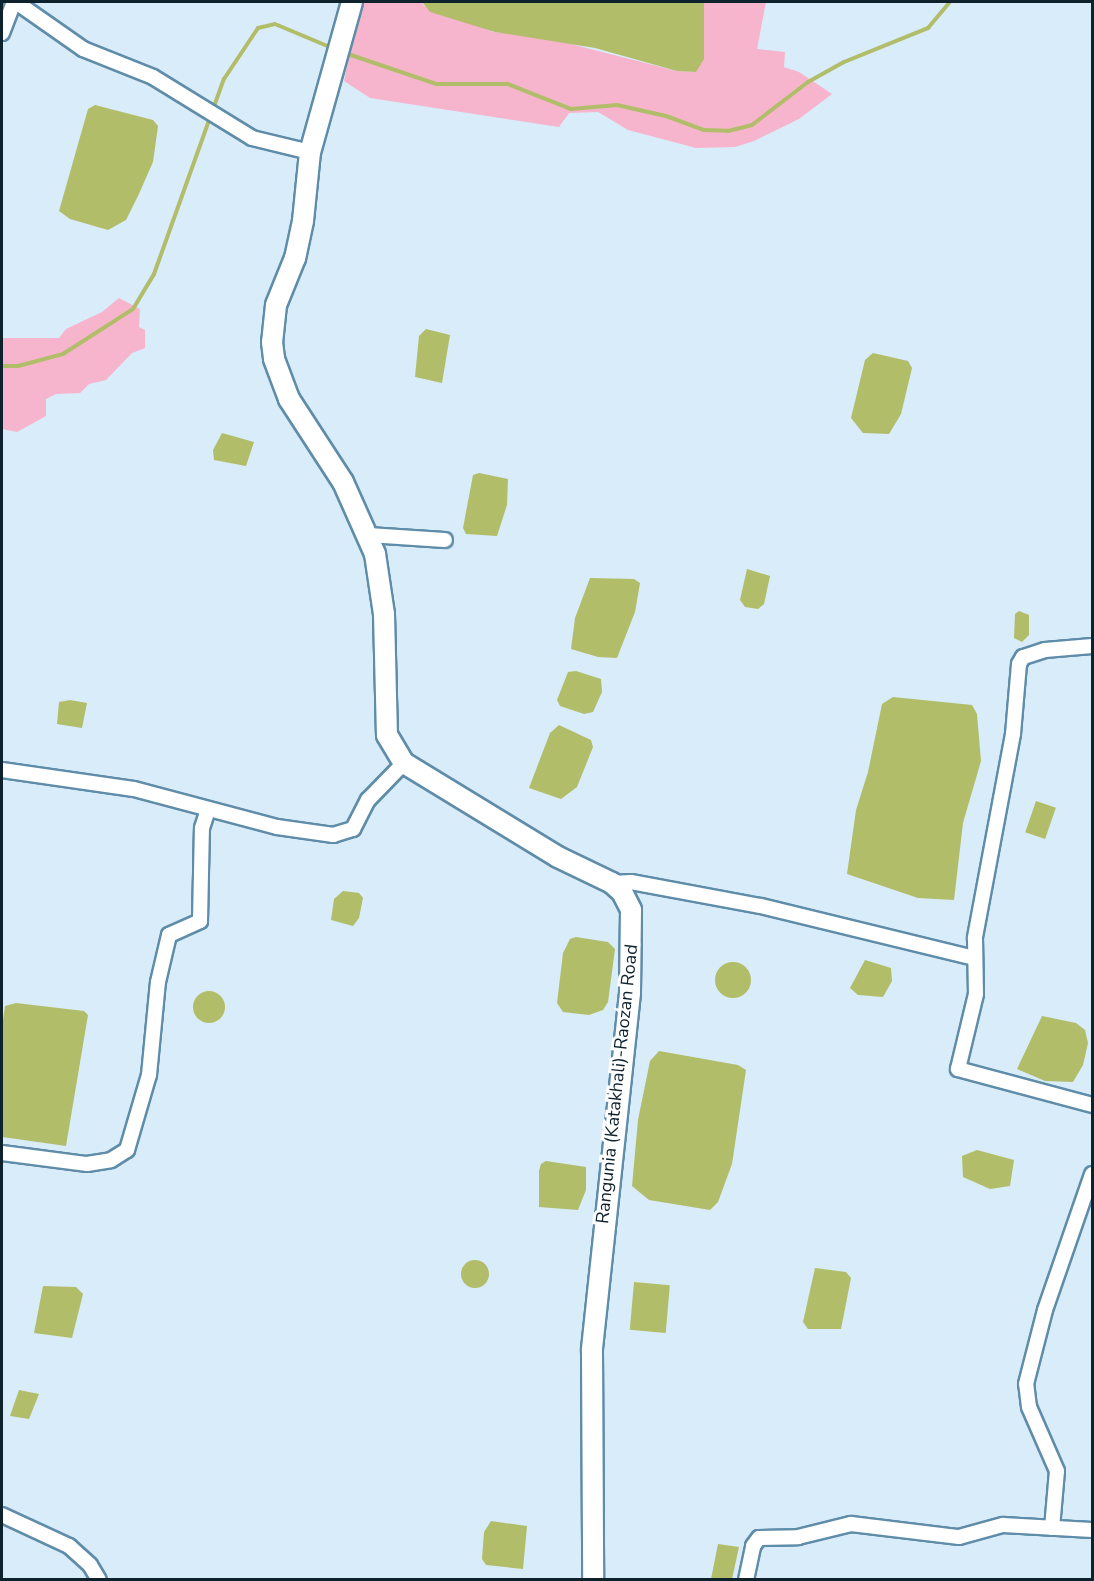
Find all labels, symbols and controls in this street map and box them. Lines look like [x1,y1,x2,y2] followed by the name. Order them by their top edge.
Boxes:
[592,943,642,1225] street label: Rangunia (Katakhali)-Raozan Road

